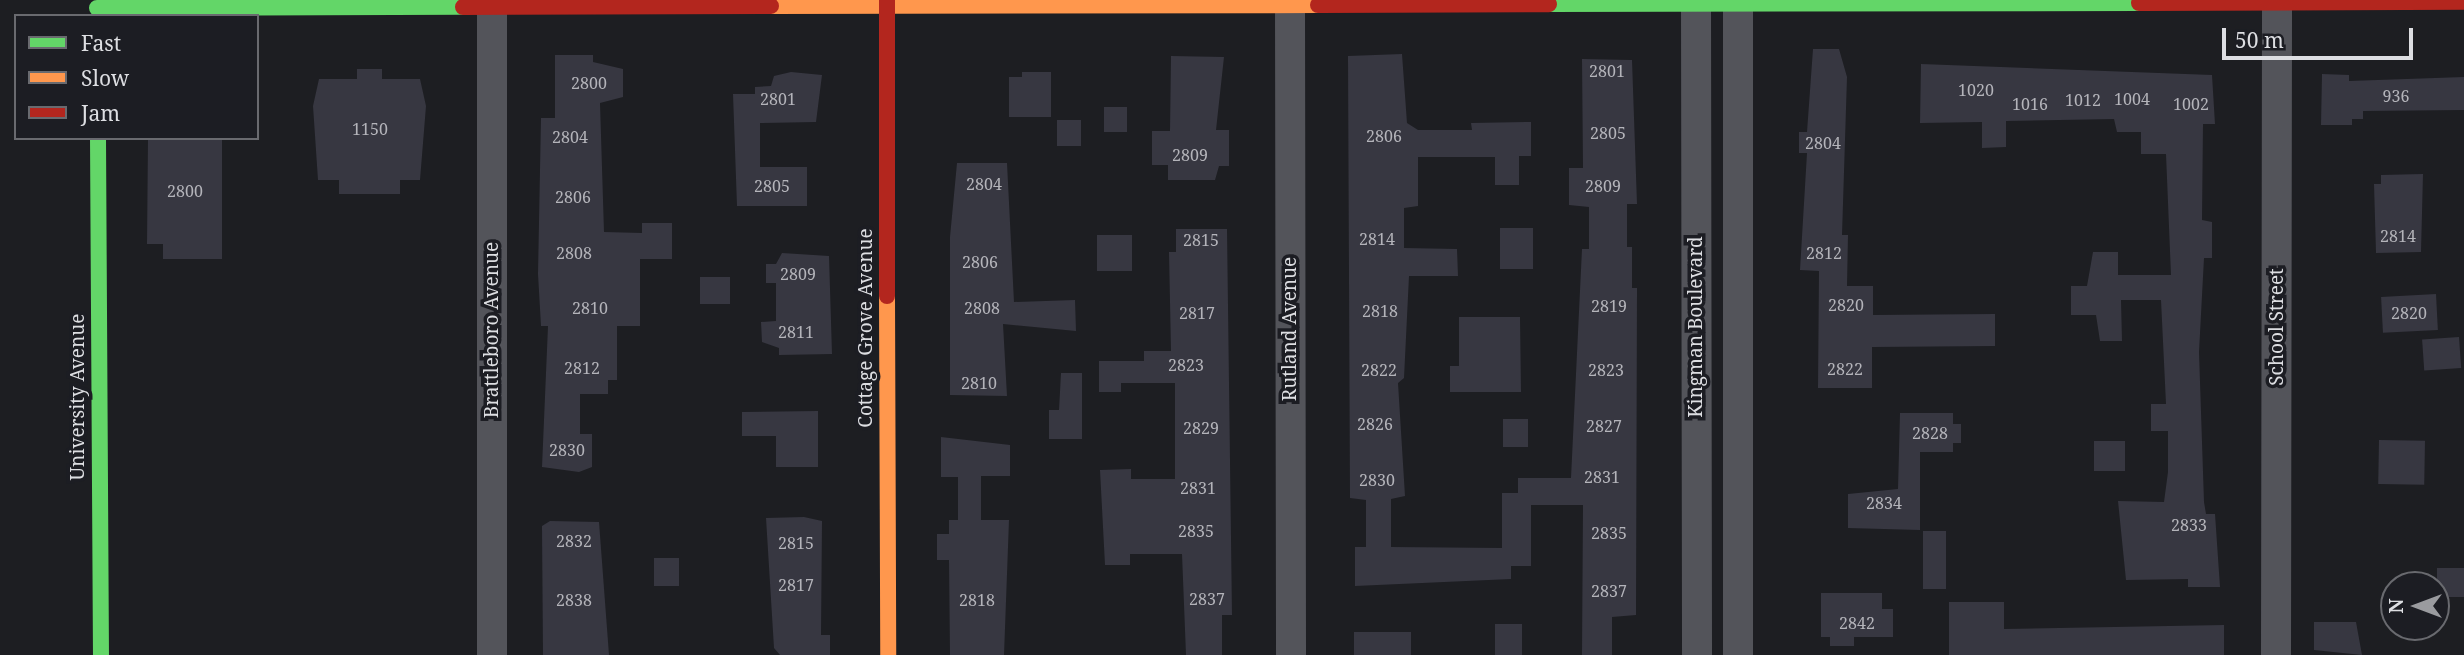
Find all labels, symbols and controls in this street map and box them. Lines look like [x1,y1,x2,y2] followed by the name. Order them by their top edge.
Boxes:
[14,14,259,140] legend
[2226,14,2417,58] scale bar
[2235,26,2284,54] text: 50 m
[81,29,121,57] text: Fast
[1589,61,1625,81] house number: 2801
[81,64,129,92] text: Slow
[571,73,607,93] house number: 2800
[1958,80,1994,100] house number: 1020
[2383,86,2409,106] house number: 936
[760,89,796,109] house number: 2801
[2114,89,2150,109] house number: 1004
[2065,90,2101,110] house number: 1012
[2012,94,2048,114] house number: 1016
[2173,94,2209,114] house number: 1002
[81,99,120,127] text: Jam
[352,119,388,139] house number: 1150
[1590,123,1626,143] house number: 2805
[1366,126,1402,146] house number: 2806
[552,127,588,147] house number: 2804
[1805,133,1841,153] house number: 2804
[1172,145,1208,165] house number: 2809
[966,174,1002,194] house number: 2804
[754,176,790,196] house number: 2805
[1585,176,1621,196] house number: 2809
[167,181,203,201] house number: 2800
[555,187,591,207] house number: 2806
[2380,226,2416,246] house number: 2814
[855,228,877,428] street label: Cottage Grove Avenue
[1359,229,1395,249] house number: 2814
[1183,230,1219,250] house number: 2815
[1685,236,1707,418] street label: Kingman Boulevard
[481,242,503,418] street label: Brattleboro Avenue
[556,243,592,263] house number: 2808
[1806,243,1842,263] house number: 2812
[962,252,998,272] house number: 2806
[1279,257,1301,401] street label: Rutland Avenue
[780,264,816,284] house number: 2809
[2266,268,2288,386] street label: School Street
[1828,295,1864,315] house number: 2820
[1591,296,1627,316] house number: 2819
[572,298,608,318] house number: 2810
[964,298,1000,318] house number: 2808
[1362,301,1398,321] house number: 2818
[1179,303,1215,323] house number: 2817
[2391,303,2427,323] house number: 2820
[67,314,89,480] street label: University Avenue
[778,322,814,342] house number: 2811
[1168,355,1204,375] house number: 2823
[564,358,600,378] house number: 2812
[1827,359,1863,379] house number: 2822
[1361,360,1397,380] house number: 2822
[1588,360,1624,380] house number: 2823
[961,373,997,393] house number: 2810
[1357,414,1393,434] house number: 2826
[1586,416,1622,436] house number: 2827
[1183,418,1219,438] house number: 2829
[1912,423,1948,443] house number: 2828
[549,440,585,460] house number: 2830
[1584,467,1620,487] house number: 2831
[1359,470,1395,490] house number: 2830
[1180,478,1216,498] house number: 2831
[1866,493,1902,513] house number: 2834
[2171,515,2207,535] house number: 2833
[1178,521,1214,541] house number: 2835
[1591,523,1627,543] house number: 2835
[556,531,592,551] house number: 2832
[778,533,814,553] house number: 2815
[2380,571,2450,641] north arrow
[778,575,814,595] house number: 2817
[1591,581,1627,601] house number: 2837
[1189,589,1225,609] house number: 2837
[556,590,592,610] house number: 2838
[959,590,995,610] house number: 2818
[2383,599,2409,614] text: N
[1839,613,1875,633] house number: 2842

